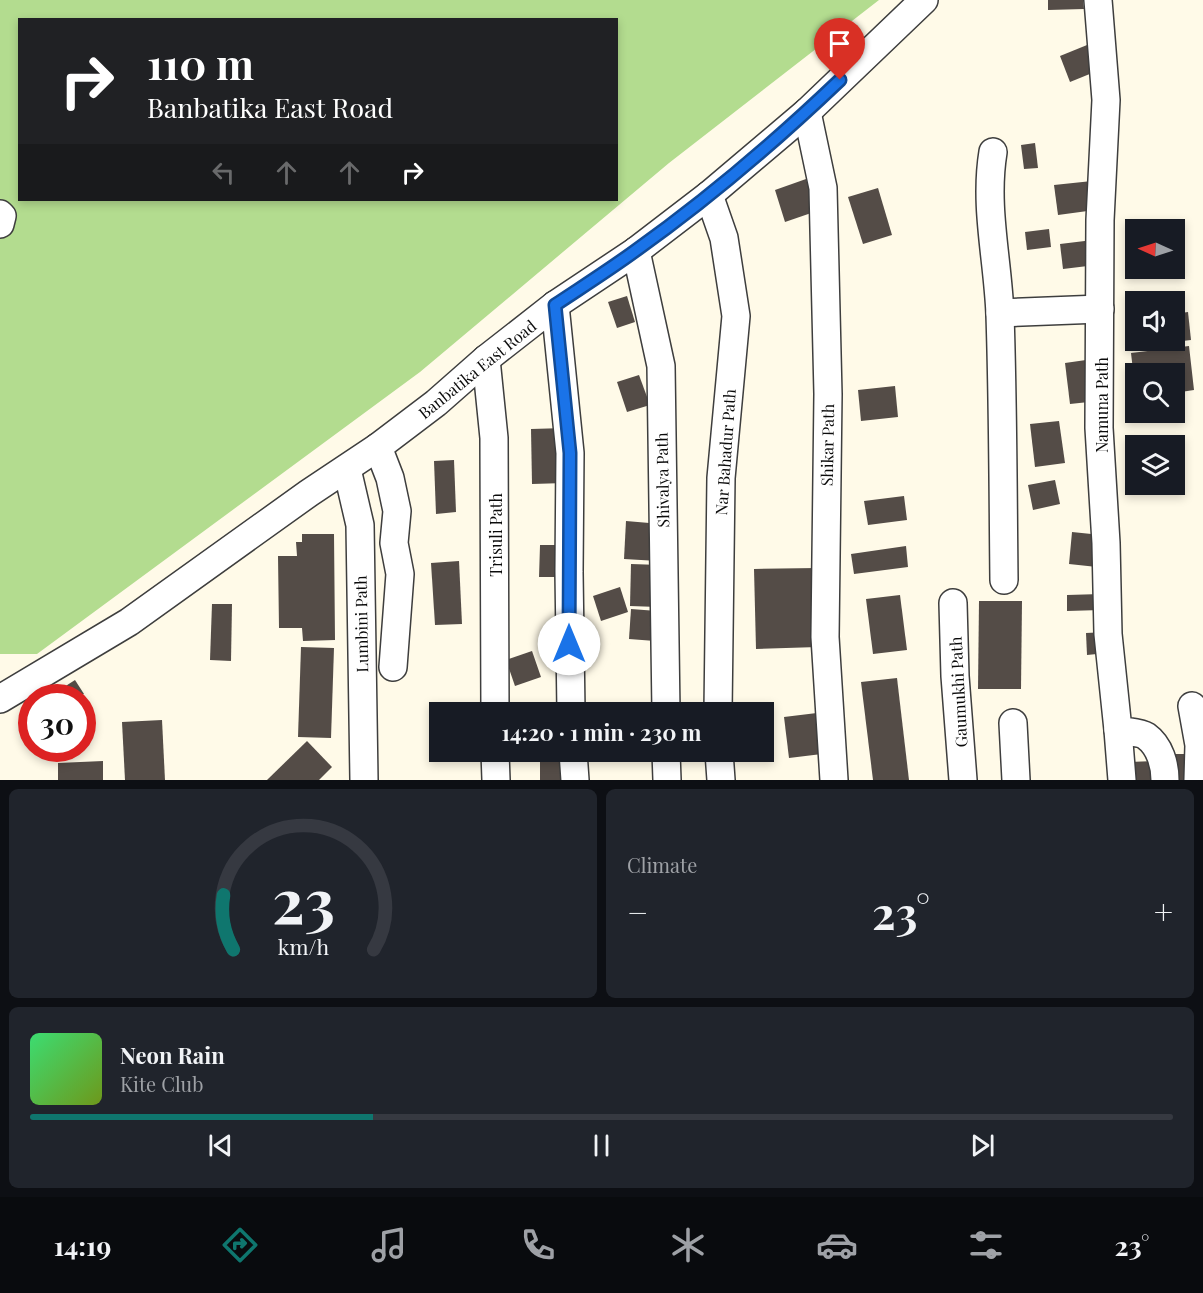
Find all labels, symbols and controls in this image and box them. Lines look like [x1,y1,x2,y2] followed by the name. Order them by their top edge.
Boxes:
[814,18,865,80] pin
[823,27,856,60] icon: arrive
[147,35,254,91] text: 110 m
[48,42,126,120] icon: right
[147,89,393,125] text: Banbatika East Road
[207,156,240,189] icon: left
[270,156,303,189] icon: ahead
[333,156,366,189] icon: ahead
[396,156,429,189] icon: right
[1125,219,1185,279] north arrow
[1125,219,1185,495] map controls
[1125,291,1185,351] button: sound
[414,315,540,423] street label: Banbatika East Road
[1091,356,1112,453] street label: Namuna Path
[1125,363,1185,423] button: search
[710,388,740,516] street label: Nar Bahadur Path
[816,403,838,486] street label: Shikar Path
[651,432,673,528] street label: Shivalya Path
[1125,435,1185,495] button: layers
[485,493,506,577] street label: Trisuli Path
[350,575,372,673] street label: Lumbini Path
[537,612,601,676] position arrow
[945,636,971,748] street label: Gaumukhi Path
[18,684,96,762] speed limit sign: 30
[501,717,702,747] text: 14:20 · 1 min · 230 m
[627,851,697,878] text: Climate
[271,856,335,940] text: 23
[872,881,930,941] text: 23°
[627,889,648,933] text: −
[1154,889,1173,933] text: +
[277,933,329,961] text: km/h
[120,1040,225,1070] text: Neon Rain
[120,1070,204,1097] text: Kite Club
[204,1129,237,1162] icon: previous
[585,1129,618,1162] icon: pause
[966,1129,999,1162] icon: next
[219,1224,261,1266] icon: directions
[368,1224,410,1266] icon: music
[517,1224,559,1266] icon: phone
[667,1224,709,1266] icon: climate
[816,1224,858,1266] icon: car
[965,1224,1007,1266] icon: filters
[54,1227,111,1263] text: 14:19
[1114,1227,1149,1263] text: 23°

